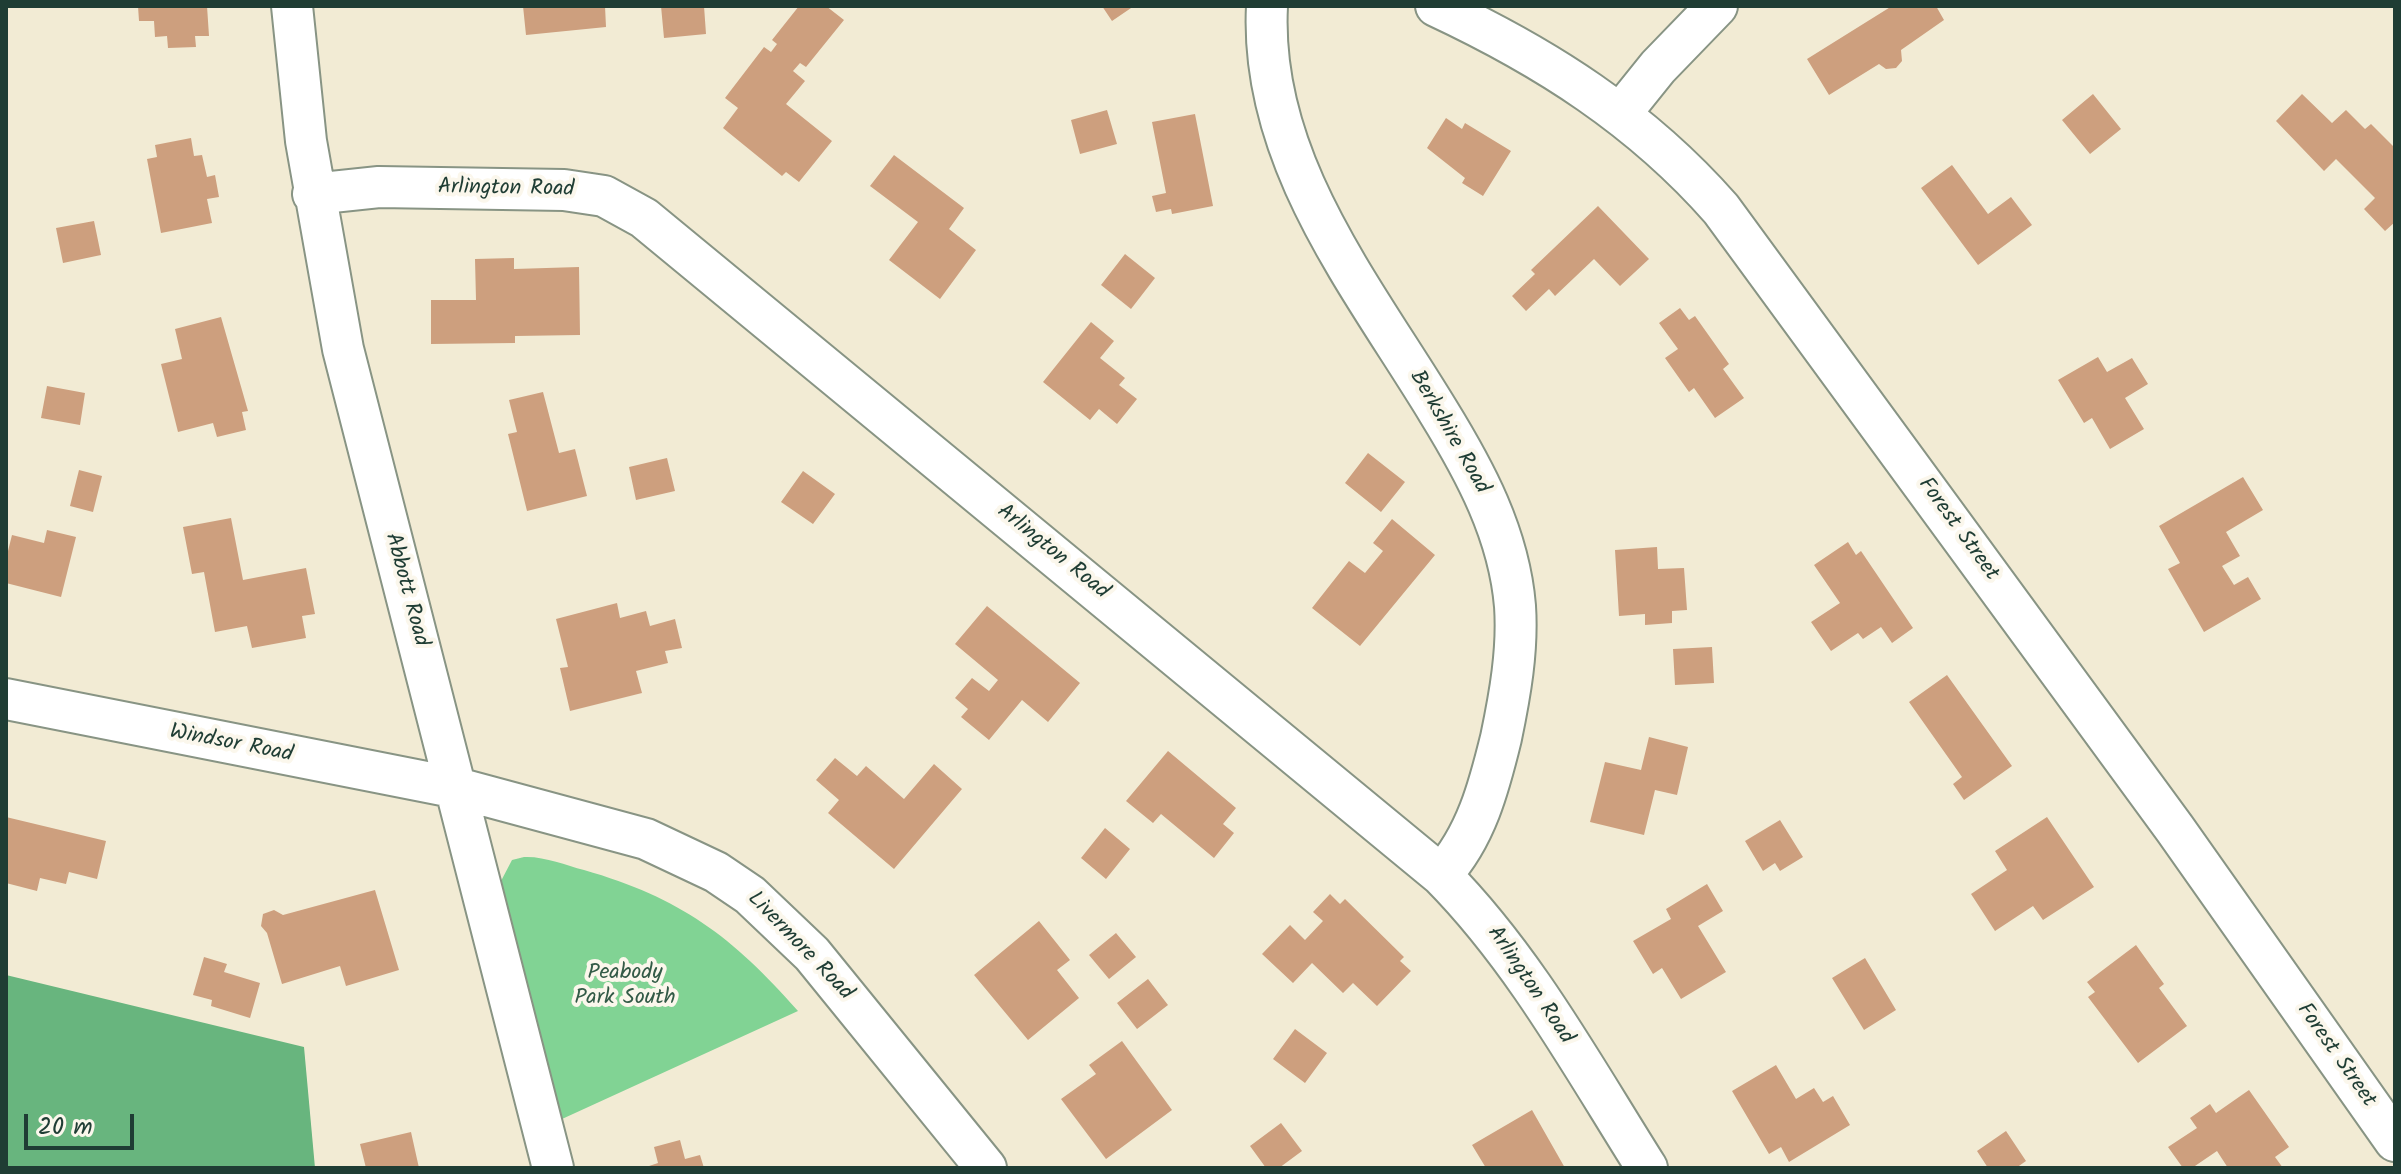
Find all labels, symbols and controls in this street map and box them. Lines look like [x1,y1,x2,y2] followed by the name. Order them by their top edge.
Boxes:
[437,176,575,204] street label: Arlington Road
[1402,367,1494,499] street label: Berkshire Road
[1911,473,2003,587] street label: Forest Street
[991,500,1113,606] street label: Arlington Road
[377,530,433,650] street label: Abbott Road
[167,720,295,770] street label: Windsor Road
[740,887,858,1007] street label: Livermore Road
[1480,922,1578,1050] street label: Arlington Road
[574,961,676,1012] park label: Peabody Park South
[2289,999,2381,1113] street label: Forest Street
[28,1098,138,1148] scale bar
[38,1108,93,1147] text: 20 m

